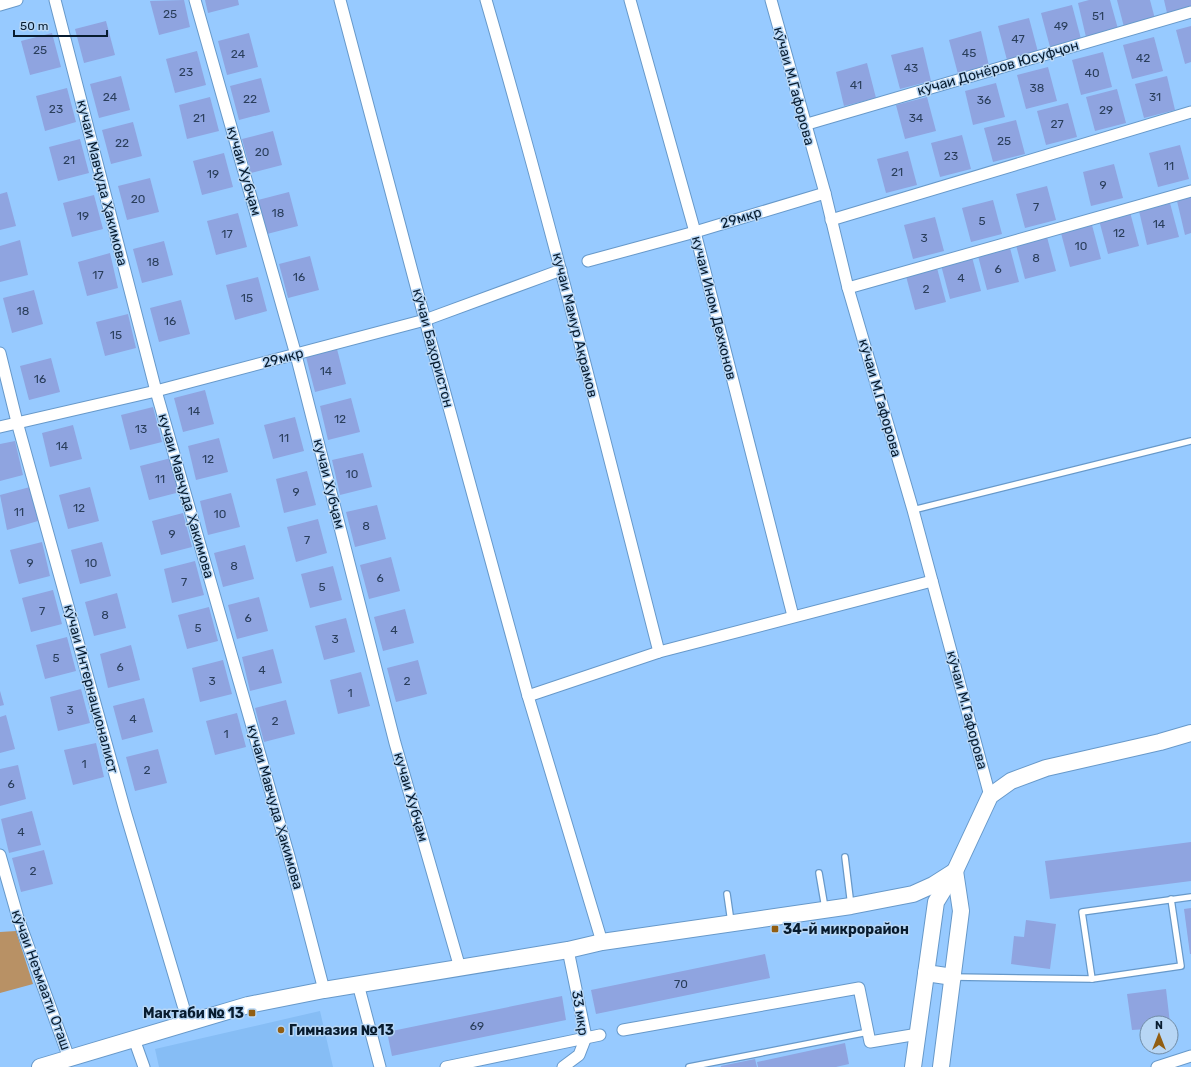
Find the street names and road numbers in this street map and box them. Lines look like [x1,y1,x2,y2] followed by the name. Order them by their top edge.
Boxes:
[770,25,818,147] street label: кӯчаи М.Гафорова
[915,37,1081,99] street label: кӯчаи Донёров Юсуфҷон
[73,98,131,268] street label: кучаи Мавҷуда Ҳакимова
[223,124,265,218] street label: кучаи Хубҷам
[718,204,764,232] street label: 29мкр
[688,234,740,382] street label: кучаи Ином Дехконов
[549,251,601,399] street label: кучаи Мамур Акрамов
[409,287,457,409] street label: кӯчаи Баҳористон
[855,337,905,459] street label: кӯчаи М.Гафорова
[261,344,305,372] street label: 29мкр
[154,412,218,580] street label: кучаи Мавҷуда Ҳакимова
[310,437,348,531] street label: кучаи Хубҷам
[60,603,122,775] street label: кӯчаи Интернационалист
[943,649,991,771] street label: кӯчаи М.Гафорова
[243,723,307,891] street label: кучаи Мавҷуда Ҳакимова
[390,750,432,844] street label: кучаи Хубҷам
[8,908,74,1052] street label: кӯчаи Неъмаати Оташ
[568,989,592,1037] street label: 33 мкр

